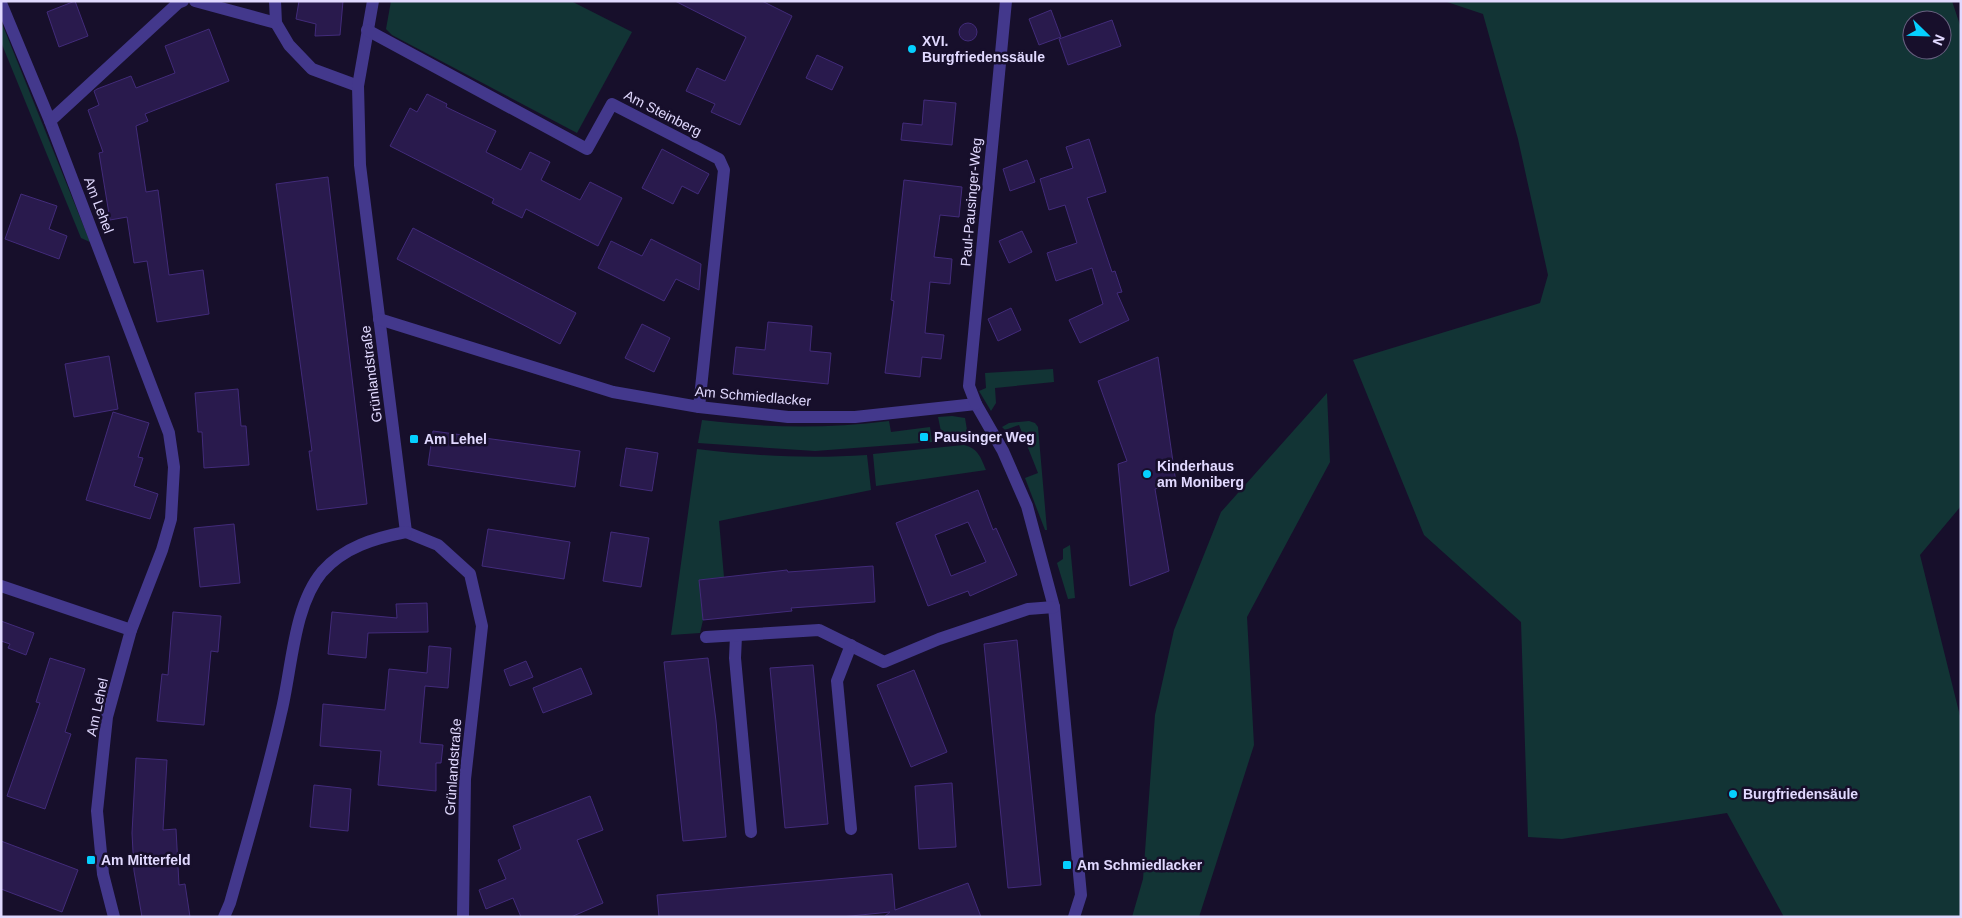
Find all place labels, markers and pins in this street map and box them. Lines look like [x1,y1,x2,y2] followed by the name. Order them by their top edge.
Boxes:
[922,33,1045,65] place label: XVI. Burgfriedenssäule
[906,43,918,55] marker: XVI. Burgfriedenssäule
[934,429,1035,445] place label: Pausinger Weg
[424,431,487,447] place label: Am Lehel
[918,431,930,443] marker: Pausinger Weg
[408,433,420,445] marker: Am Lehel
[1157,458,1244,490] place label: Kinderhaus am Moniberg
[1141,468,1153,480] marker: Kinderhaus am Moniberg
[1743,786,1858,802] place label: Burgfriedensäule
[1727,788,1739,800] marker: Burgfriedensäule
[101,852,190,868] place label: Am Mitterfeld
[85,854,97,866] marker: Am Mitterfeld
[1077,857,1203,873] place label: Am Schmiedlacker
[1061,859,1073,871] marker: Am Schmiedlacker

